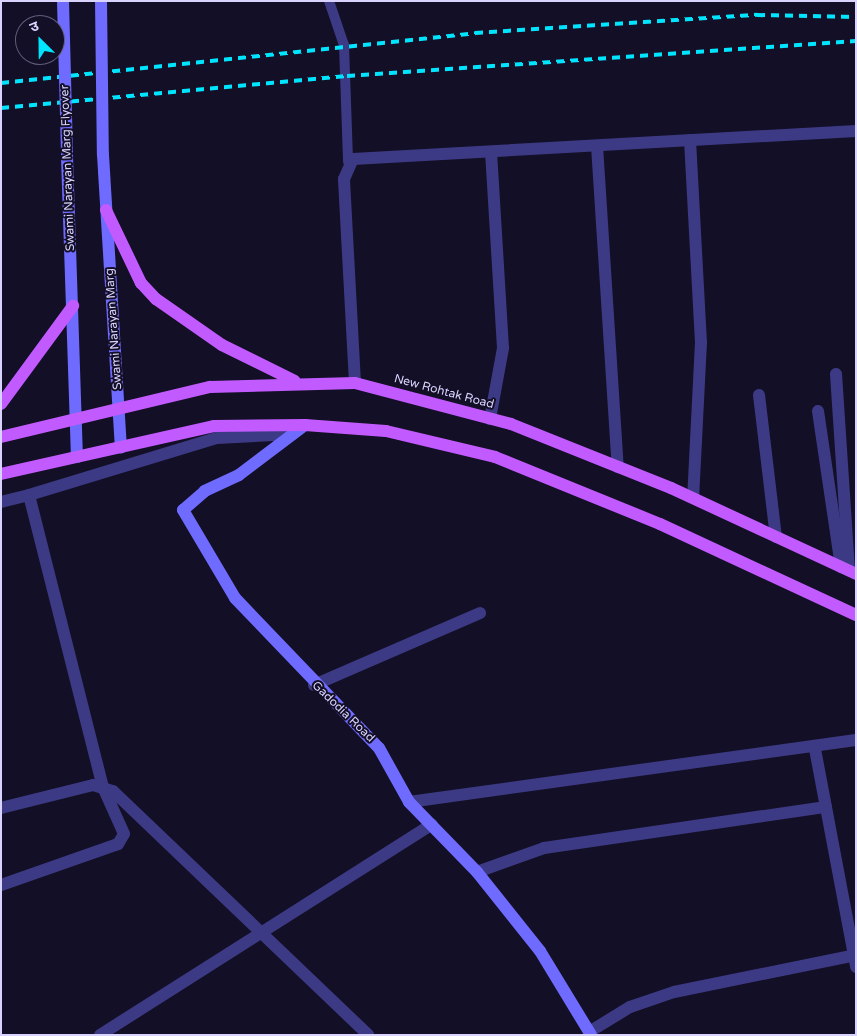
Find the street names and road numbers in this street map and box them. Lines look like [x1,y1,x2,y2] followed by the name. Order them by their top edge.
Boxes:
[58,85,78,251] street label: Swami Narayan Marg Flyover
[103,268,125,390] street label: Swami Narayan Marg
[392,372,496,412] street label: New Rohtak Road
[309,679,377,745] street label: Gadodia Road

